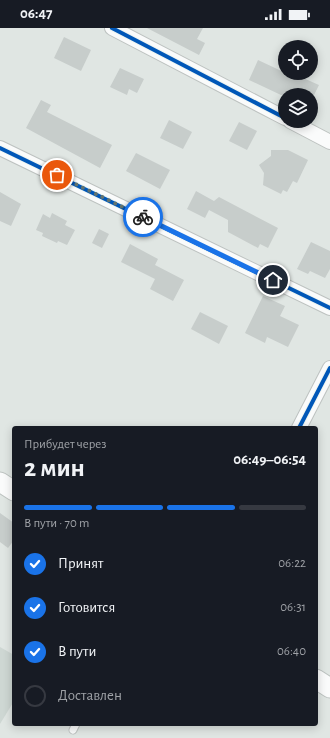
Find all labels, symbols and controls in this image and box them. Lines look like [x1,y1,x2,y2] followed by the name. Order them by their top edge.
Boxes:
[20,6,53,21] text: 06:47
[278,40,318,128] map controls
[278,40,318,80] button: locate
[278,88,318,128] button: layers
[40,158,74,192] pin
[46,164,68,186] icon: bag
[123,197,163,237] courier
[132,206,154,228] icon: bike
[256,263,290,297] pin
[262,269,284,291] icon: home
[24,438,106,451] text: Прибудет через
[233,452,306,467] text: 06:49–06:54
[24,455,85,481] text: 2 мин
[24,517,89,530] text: В пути · 70 m
[24,553,46,575] icon: check
[58,556,103,571] text: Принят
[278,557,306,570] text: 06:22
[24,597,46,619] icon: check
[58,600,115,615] text: Готовится
[280,601,306,614] text: 06:31
[24,641,46,663] icon: check
[58,644,96,659] text: В пути
[277,645,306,658] text: 06:40
[58,688,122,703] text: Доставлен

